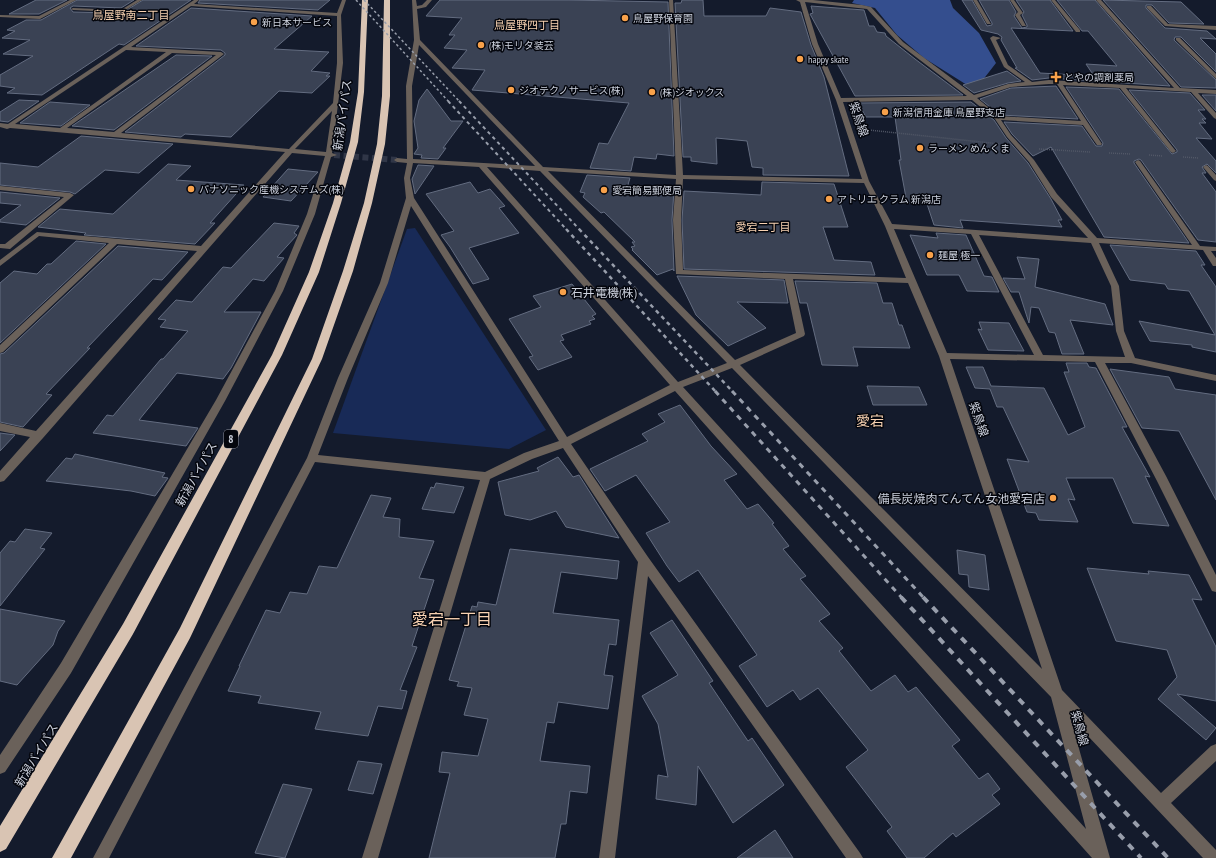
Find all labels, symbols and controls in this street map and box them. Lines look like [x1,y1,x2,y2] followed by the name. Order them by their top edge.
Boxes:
[93,8,170,22] district label: 鳥屋野南二丁目
[633,12,693,25] place label: 鳥屋野保育園
[620,13,630,23] marker: 鳥屋野保育園
[262,16,332,29] place label: 新日本サービス
[249,17,259,27] marker: 新日本サービス
[494,18,560,32] district label: 鳥屋野四丁目
[489,39,554,52] place label: (株)モリタ装芸
[476,40,486,50] marker: (株)モリタ装芸
[808,53,849,66] place label: happy skate
[795,54,805,64] marker: happy skate
[1064,71,1134,84] place label: とやの調剤薬局
[1051,72,1061,82] marker: とやの調剤薬局
[330,78,354,152] street label: 新潟バイパス
[519,84,624,97] place label: ジオテクノサービス(株)
[506,85,516,95] marker: ジオテクノサービス(株)
[660,86,724,99] place label: (株)ジオックス
[647,87,657,97] marker: (株)ジオックス
[846,100,872,138] street label: 紫鳥線
[893,106,1005,119] place label: 新潟信用金庫 鳥屋野支店
[880,107,890,117] marker: 新潟信用金庫 鳥屋野支店
[928,142,1010,155] place label: ラーメン めんくま
[915,143,925,153] marker: ラーメン めんくま
[199,183,344,196] place label: パナソニック産機システムズ(株)
[186,184,196,194] marker: パナソニック産機システムズ(株)
[612,184,682,197] place label: 愛宕簡易郵便局
[599,185,609,195] marker: 愛宕簡易郵便局
[837,193,941,206] place label: アトリエ クラム 新潟店
[824,194,834,204] marker: アトリエ クラム 新潟店
[736,220,791,234] district label: 愛宕二丁目
[938,249,980,262] place label: 麺屋 極一
[925,250,935,260] marker: 麺屋 極一
[571,285,637,300] place label: 石井電機(株)
[558,287,568,297] marker: 石井電機(株)
[966,400,992,438] street label: 紫鳥線
[856,412,884,430] district label: 愛宕
[224,430,238,448] road number: 8
[172,439,220,509] street label: 新潟バイパス
[878,491,1045,506] place label: 備長炭焼肉てんてん女池愛宕店
[1048,493,1058,503] marker: 備長炭焼肉てんてん女池愛宕店
[412,609,492,629] district label: 愛宕一丁目
[1068,709,1092,747] street label: 紫鳥線
[11,720,61,790] street label: 新潟バイパス

